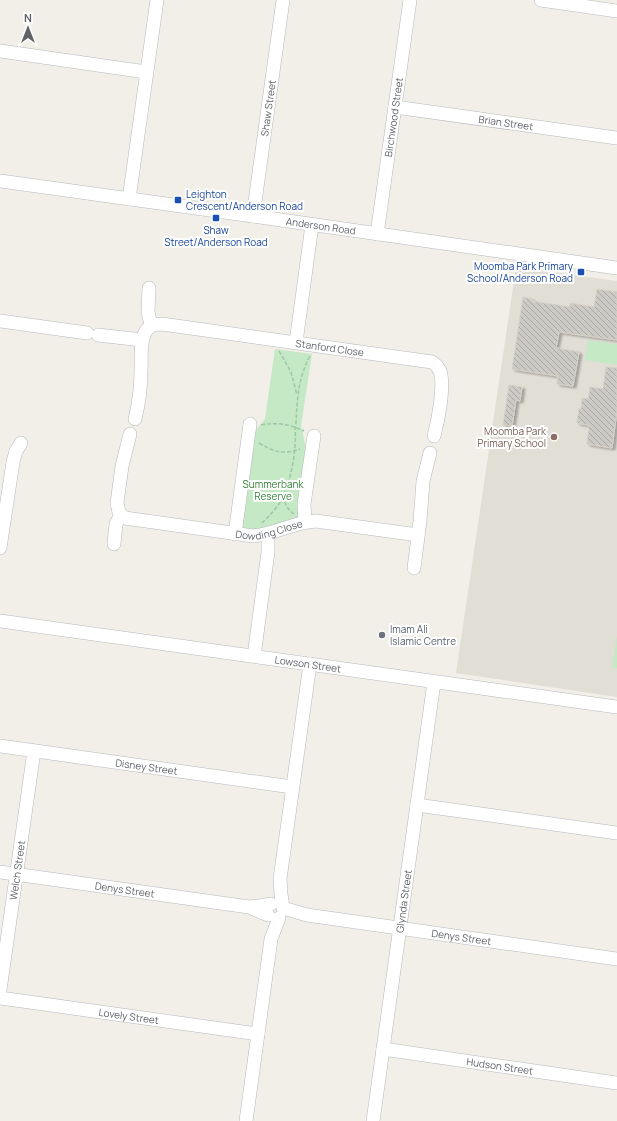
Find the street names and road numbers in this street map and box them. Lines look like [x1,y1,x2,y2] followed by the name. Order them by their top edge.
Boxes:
[381,76,406,158] street label: Birchwood Street
[257,79,279,137] street label: Shaw Street
[478,112,534,133] street label: Brian Street
[285,214,357,238] street label: Anderson Road
[295,336,365,359] street label: Stanford Close
[235,516,304,543] street label: Dowding Close
[274,652,342,675] street label: Lowson Street
[115,755,179,778] street label: Disney Street
[6,840,28,901] street label: Welch Street
[392,869,415,934] street label: Glynda Street
[94,878,156,901] street label: Denys Street
[431,926,492,948] street label: Denys Street
[98,1005,160,1027] street label: Lovely Street
[465,1054,534,1078] street label: Hudson Street

